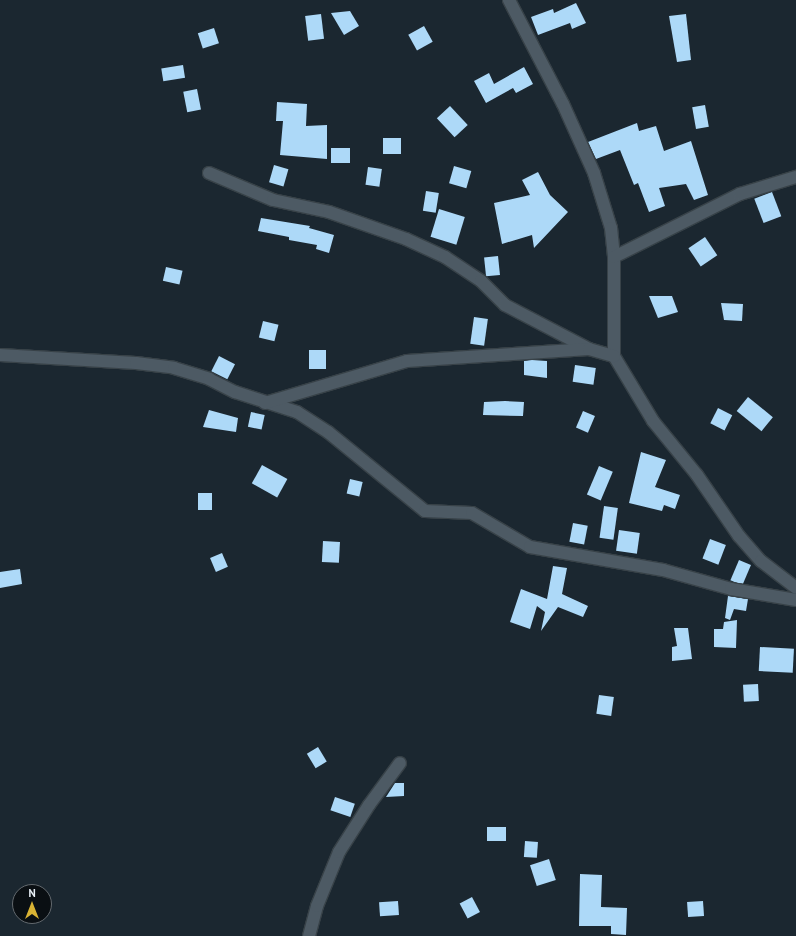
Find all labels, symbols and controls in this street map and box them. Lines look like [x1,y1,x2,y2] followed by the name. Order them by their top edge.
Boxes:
[12,884,52,924] north arrow
[28,886,36,900] text: N

